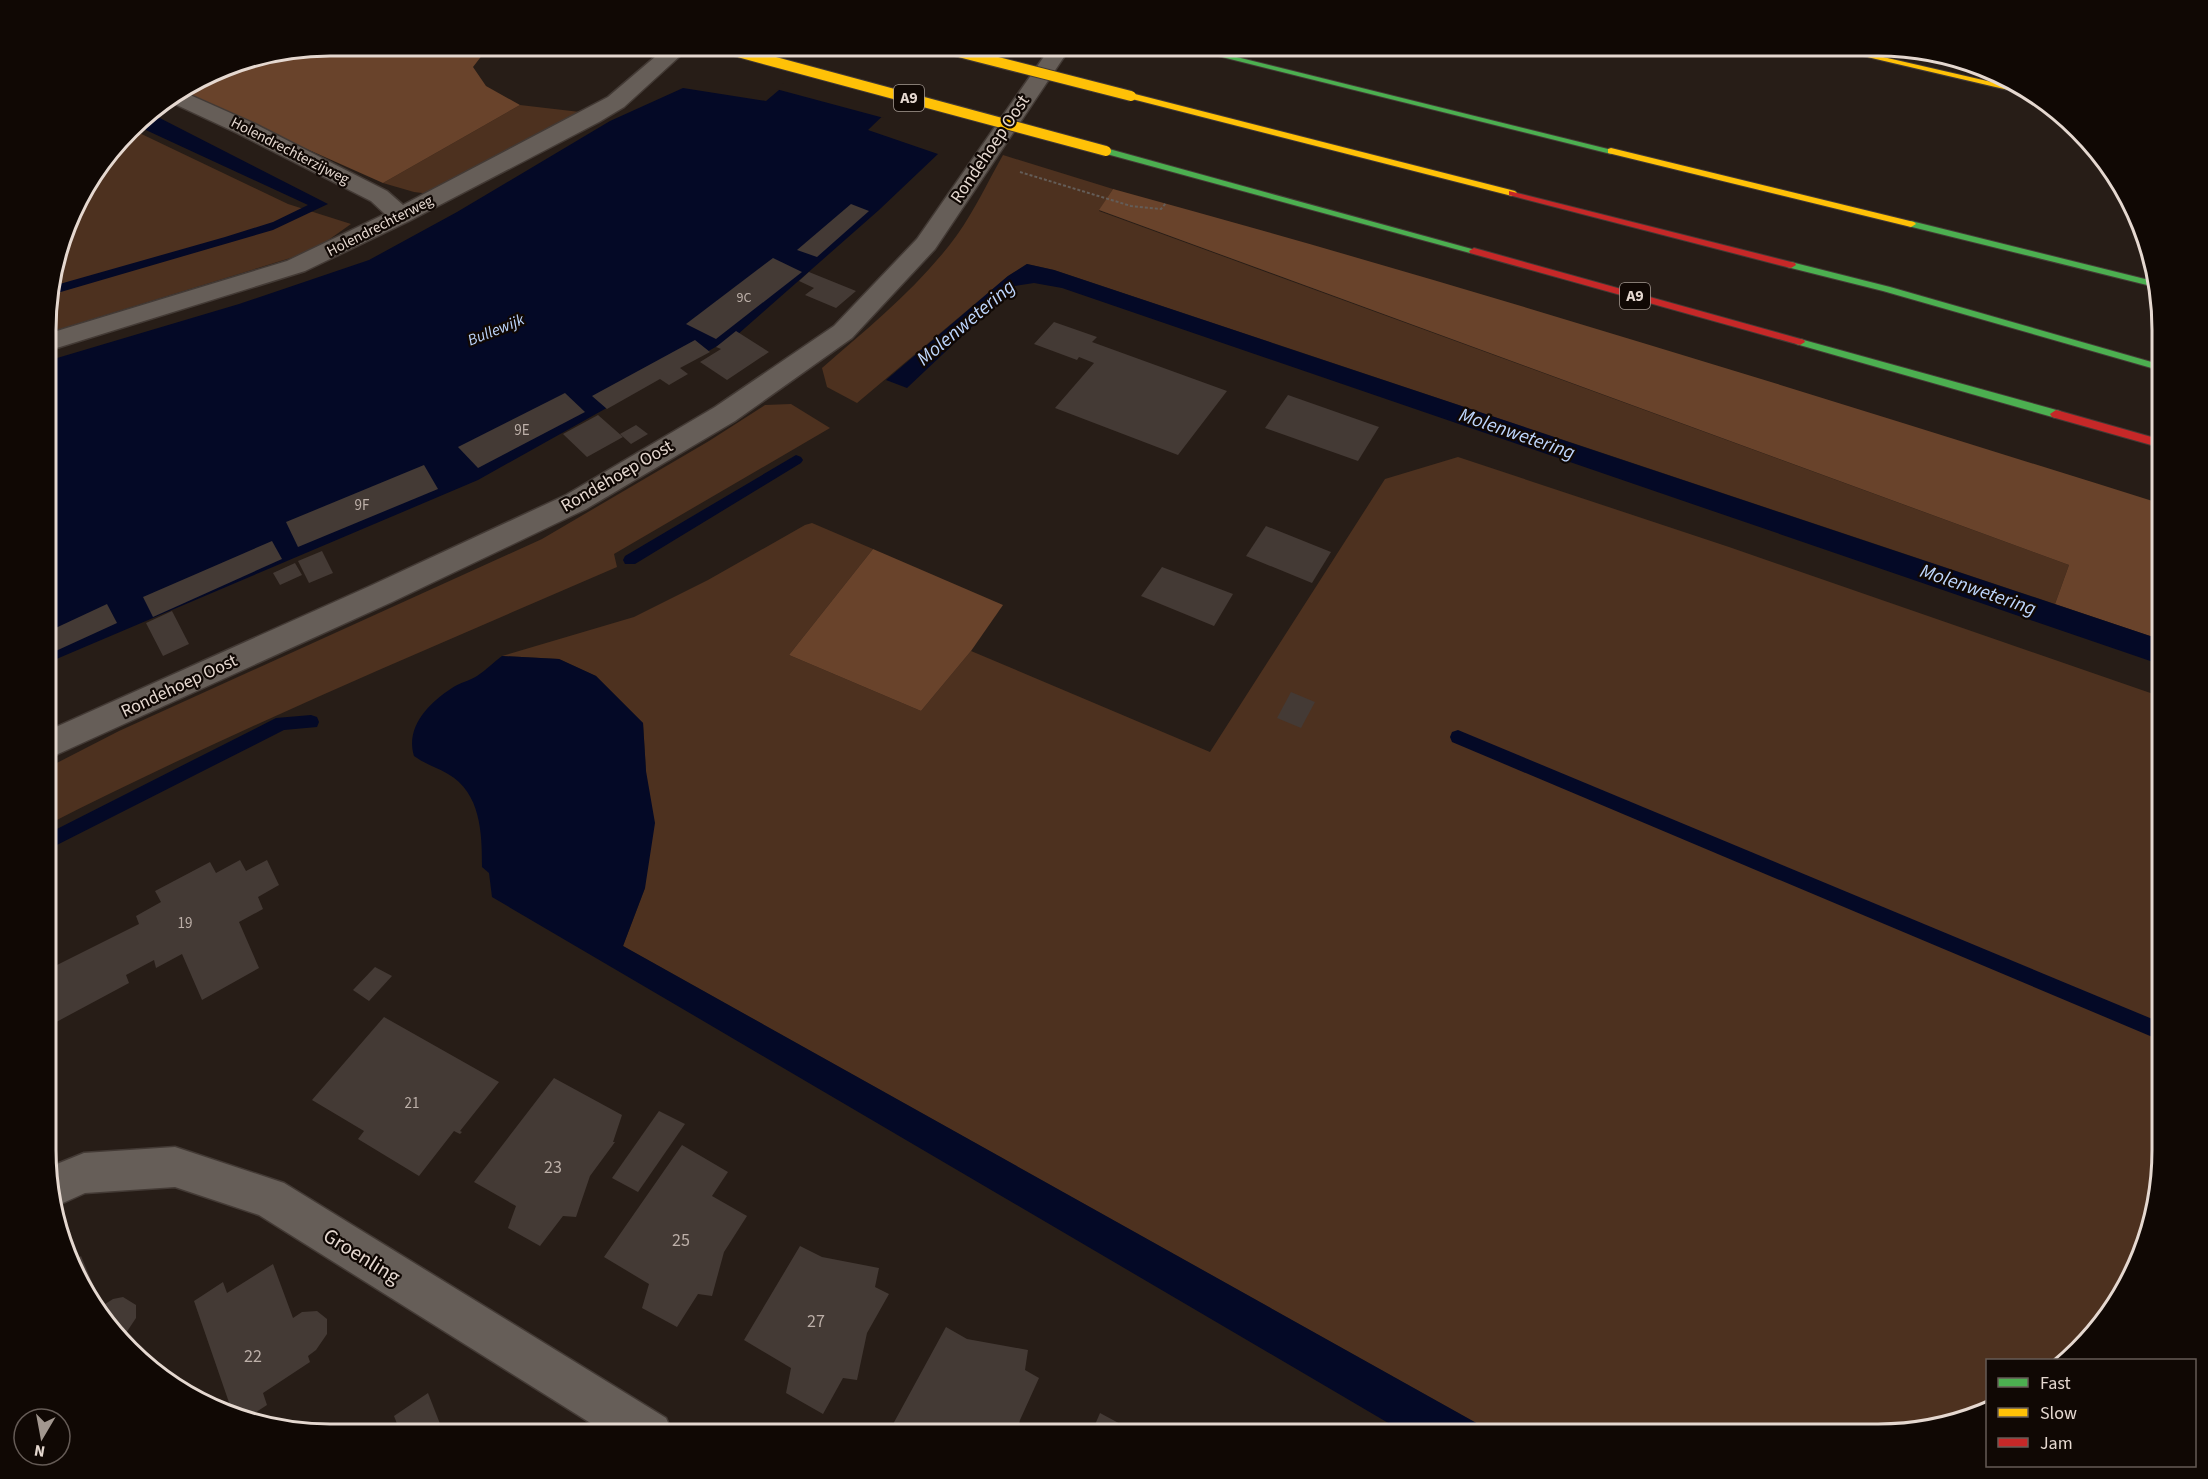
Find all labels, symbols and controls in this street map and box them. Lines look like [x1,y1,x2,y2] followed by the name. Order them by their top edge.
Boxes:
[894,85,924,111] road number: A9
[945,90,1035,208] street label: Rondehoep Oost
[227,112,353,190] street label: Holendrechterzijweg
[323,190,437,262] street label: Holendrechterweg
[911,273,1021,373] water label: Molenwetering
[1620,283,1650,309] road number: A9
[737,288,751,308] house number: 9C
[464,309,528,351] water label: Bullewijk
[1455,401,1579,467] water label: Molenwetering
[514,420,530,441] house number: 9E
[556,434,678,518] street label: Rondehoep Oost
[355,495,370,516] house number: 9F
[1916,557,2040,623] water label: Molenwetering
[117,648,241,724] street label: Rondehoep Oost
[178,913,192,934] house number: 19
[405,1093,419,1114] house number: 21
[544,1155,562,1180] house number: 23
[318,1221,407,1292] street label: Groenling
[672,1228,690,1253] house number: 25
[807,1309,825,1334] house number: 27
[244,1344,262,1369] house number: 22
[1986,1359,2196,1467] legend
[2040,1371,2071,1396] text: Fast
[2040,1401,2077,1426] text: Slow
[12,1407,72,1467] north arrow
[2040,1431,2073,1456] text: Jam
[32,1439,47,1463] text: N

